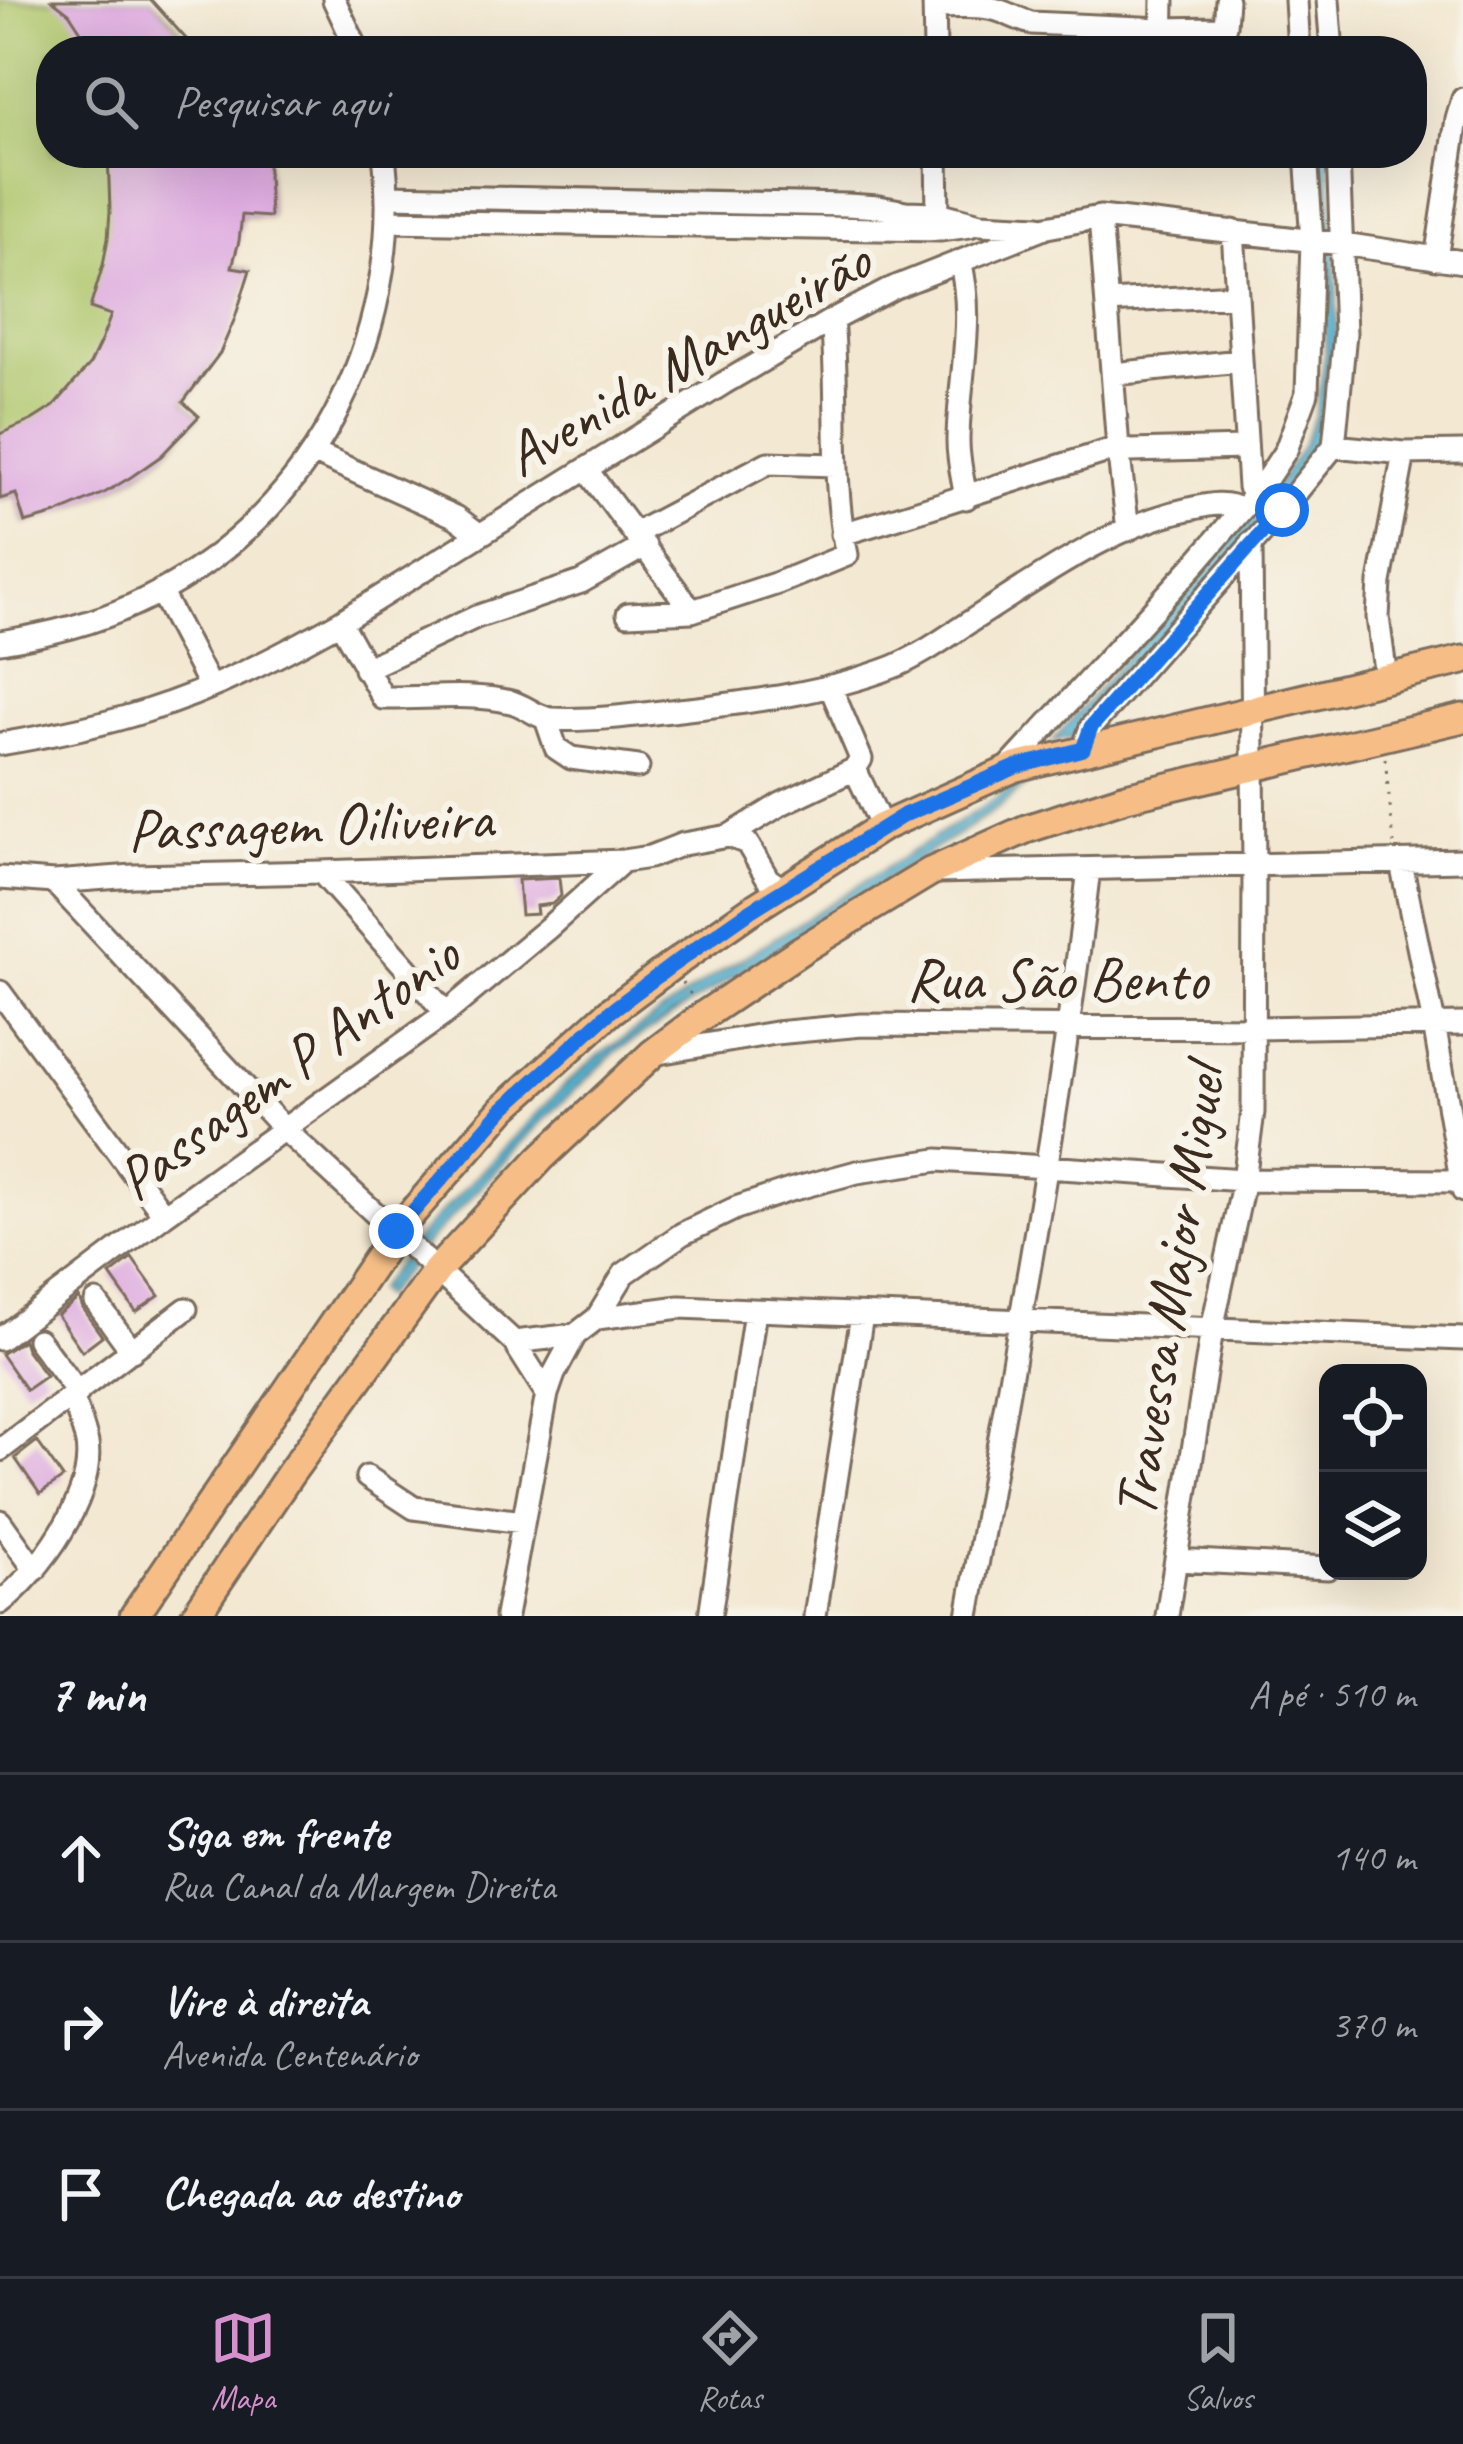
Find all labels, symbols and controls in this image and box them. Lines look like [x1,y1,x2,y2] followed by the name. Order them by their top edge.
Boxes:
[36,36,1427,168] search box
[78,69,144,135] icon: search
[174,74,388,131] text: Pesquisar aqui
[491,221,886,493] street label: Avenida Mangueirão
[1255,483,1309,537] route start
[126,780,498,868] street label: Passagem Oiliveira
[101,915,476,1217] street label: Passagem P Antonio
[906,941,1210,1017] street label: Rua São Bento
[1096,1051,1244,1523] street label: Travessa Major Miguel
[369,1204,423,1258] route end
[1319,1364,1427,1580] map controls
[1319,1364,1427,1472] button: locate
[1319,1472,1427,1580] button: layers
[48,1662,146,1726] text: 7 min
[1248,1670,1415,1719] text: A pé · 510 m
[162,1805,389,1862] text: Siga em frente
[48,1825,114,1891] icon: ahead
[1331,1833,1415,1882] text: 140 m
[162,1862,555,1911] text: Rua Canal da Margem Direita
[162,1973,367,2030] text: Vire à direita
[48,1993,114,2059] icon: right
[1331,2001,1415,2050] text: 370 m
[162,2030,417,2079] text: Avenida Centenário
[48,2161,114,2227] icon: arrive
[162,2165,459,2222] text: Chegada ao destino
[210,2305,276,2419] tab: Mapa
[697,2305,763,2419] tab: Rotas
[1183,2305,1253,2419] tab: Salvos

